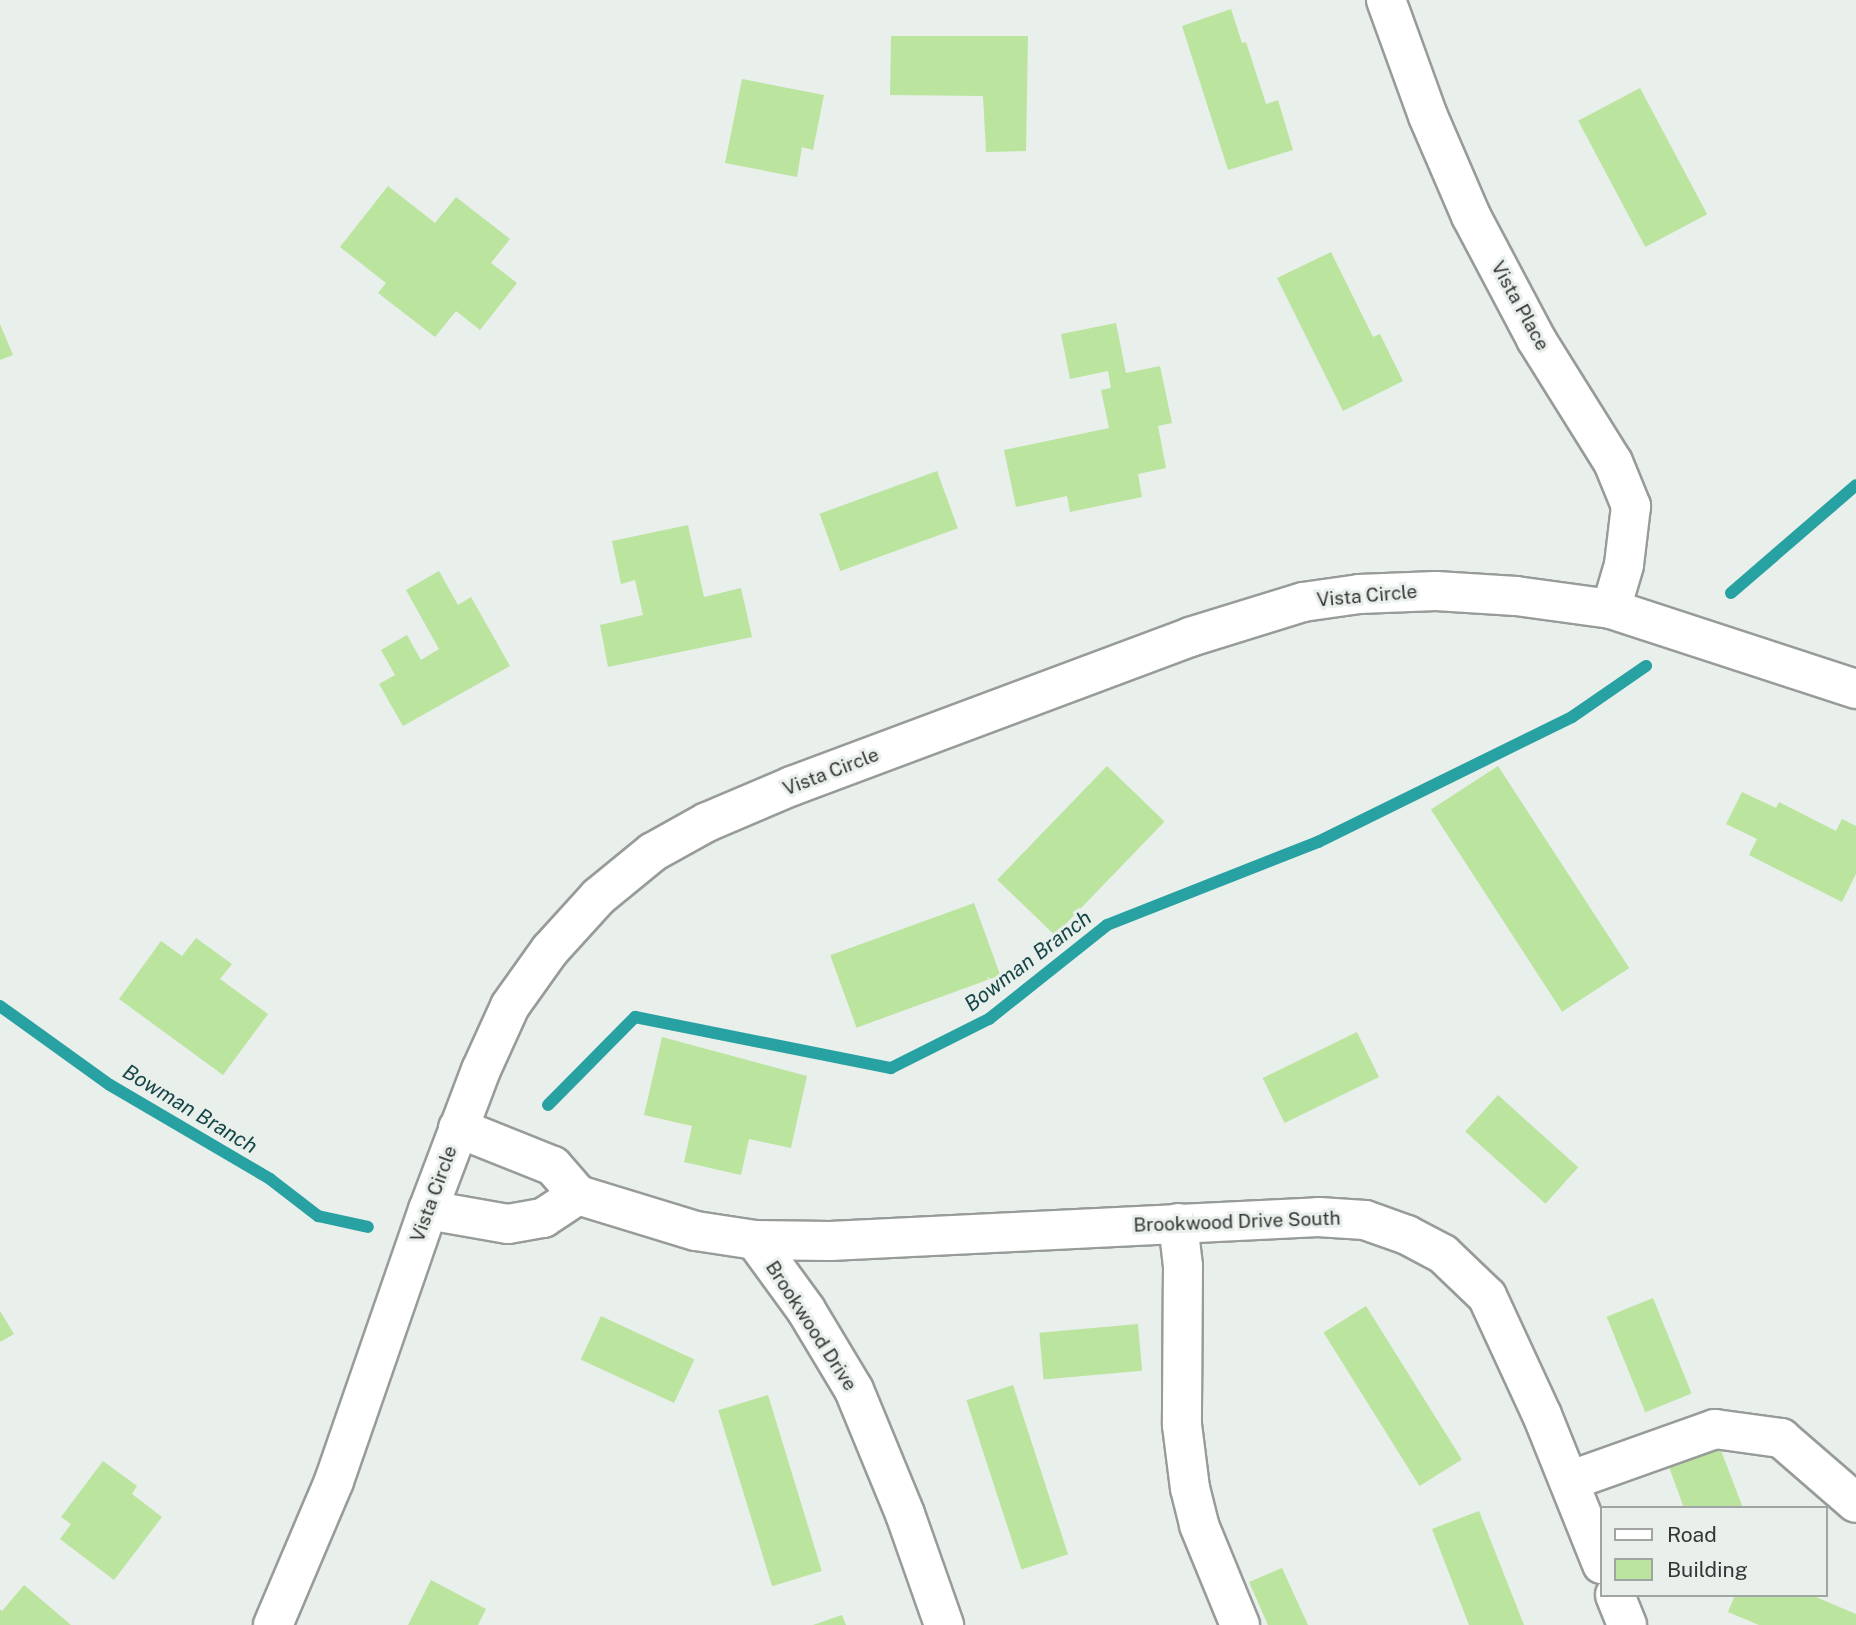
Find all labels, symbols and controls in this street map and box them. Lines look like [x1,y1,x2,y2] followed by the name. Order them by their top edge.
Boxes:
[1486,257,1554,355] street label: Vista Place
[1316,580,1418,612] street label: Vista Circle
[780,743,882,801] street label: Vista Circle
[960,905,1096,1017] water label: Bowman Branch
[118,1059,262,1159] water label: Bowman Branch
[406,1143,462,1245] street label: Vista Circle
[1133,1207,1341,1237] street label: Brookwood Drive South
[761,1257,861,1395] street label: Brookwood Drive
[1601,1506,1828,1597] legend
[1667,1522,1717,1547] text: Road
[1667,1557,1748,1582] text: Building

